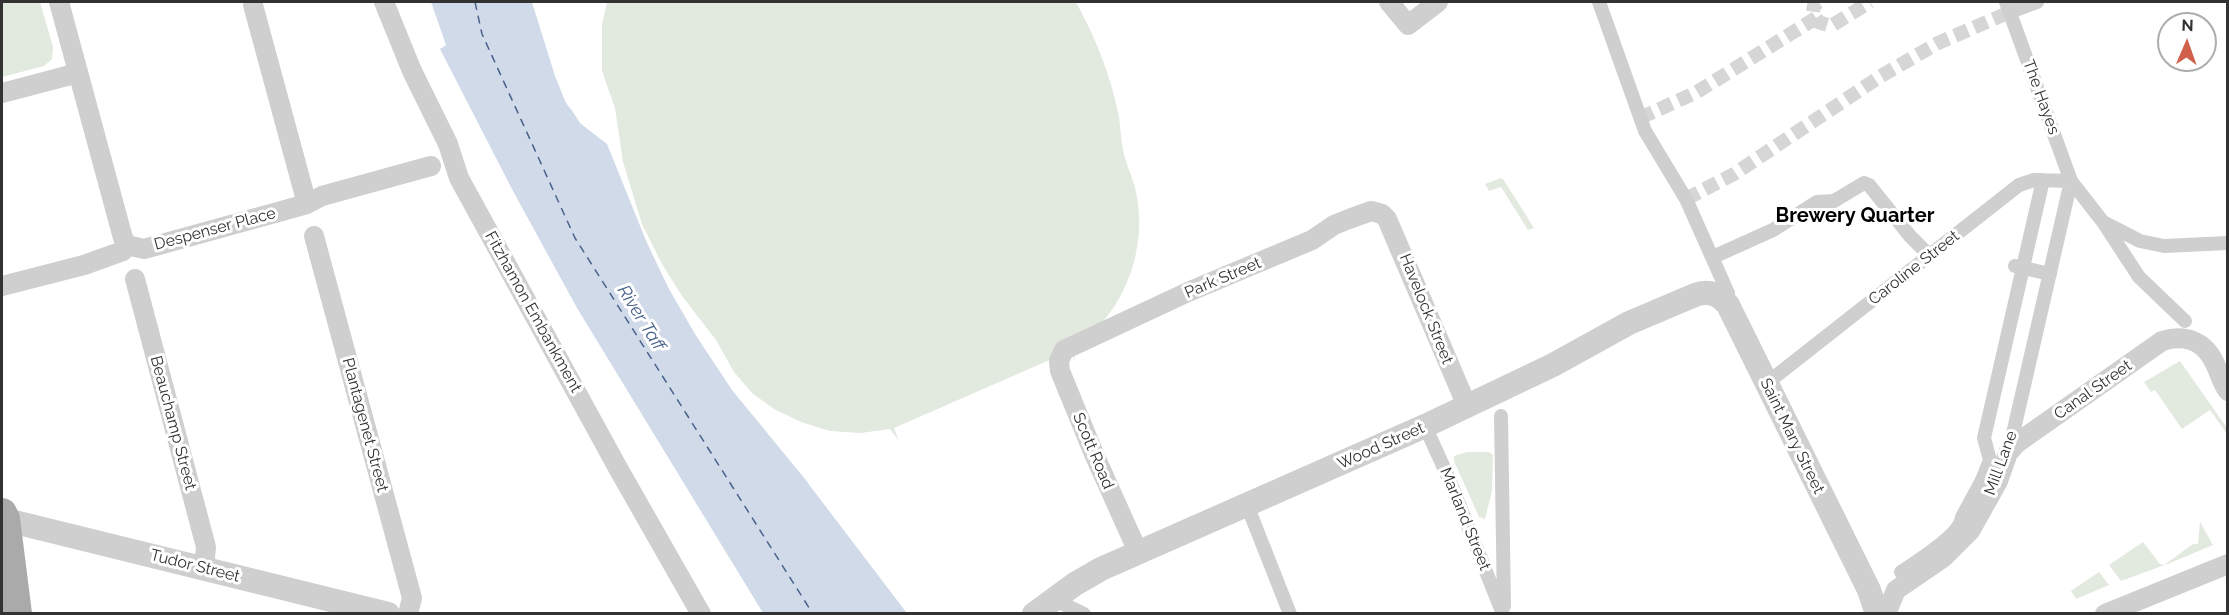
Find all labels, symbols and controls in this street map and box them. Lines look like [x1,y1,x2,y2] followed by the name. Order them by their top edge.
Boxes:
[2157,12,2217,72] north arrow
[2181,16,2194,35] text: N
[2019,57,2063,137] street label: The Hayes
[152,204,278,254] street label: Despenser Place
[1776,204,1934,228] district label: Brewery Quarter
[1865,227,1963,309] street label: Caroline Street
[481,228,585,396] street label: Fitzhamon Embankment
[1395,251,1457,367] street label: Havelock Street
[1182,253,1264,303] street label: Park Street
[612,281,670,355] water label: River Taff
[146,354,200,492] street label: Beauchamp Street
[338,356,392,494] street label: Plantagenet Street
[2050,356,2136,424] street label: Canal Street
[1756,375,1828,497] street label: Saint Mary Street
[1068,410,1118,492] street label: Scott Road
[1335,418,1427,474] street label: Wood Street
[1981,428,2021,498] street label: Mill Lane
[1436,465,1494,573] street label: Marland Street
[148,546,242,586] street label: Tudor Street

